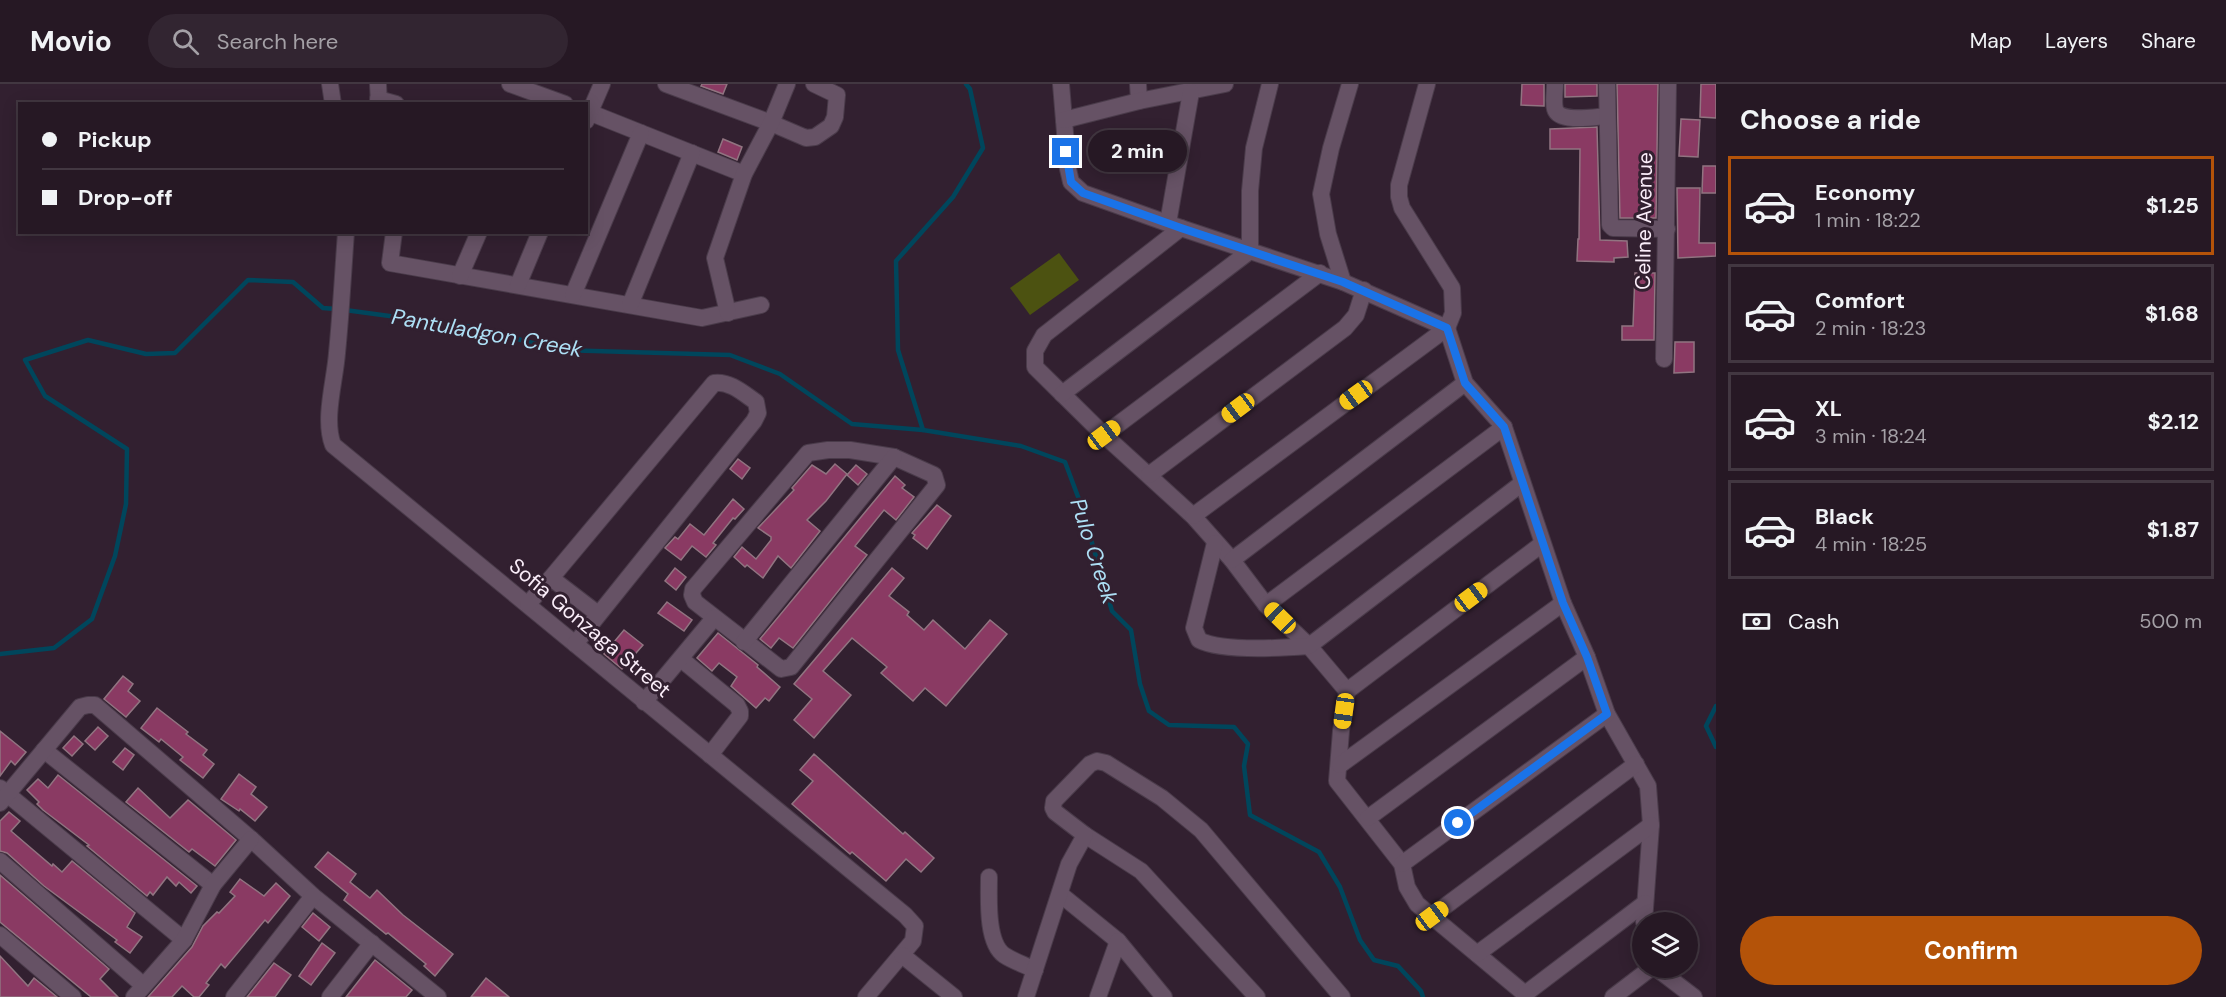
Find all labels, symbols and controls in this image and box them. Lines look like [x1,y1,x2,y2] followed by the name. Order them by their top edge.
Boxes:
[148,14,568,68] search box
[30,23,112,60] text: Movio
[169,25,202,58] icon: search
[217,27,338,56] text: Search here
[1970,27,2012,55] text: Map
[2045,27,2108,55] text: Layers
[2141,27,2196,55] text: Share
[1740,102,1921,137] text: Choose a ride
[78,125,152,154] text: Pickup
[1087,131,1186,173] callout: 2 min
[1052,138,1079,165] route end
[1111,138,1164,164] text: 2 min
[1629,152,1659,290] street label: Celine Avenue
[1815,178,1915,207] text: Economy
[1743,179,1797,233] icon: car
[78,183,173,212] text: Drop-off
[2146,191,2199,220] text: $1.25
[1815,207,1921,233] text: 1 min · 18:22
[1815,286,1905,315] text: Comfort
[1743,287,1797,341] icon: car
[2145,299,2199,328] text: $1.68
[389,302,585,364] water label: Pantuladgon Creek
[1815,315,1926,341] text: 2 min · 18:23
[1336,377,1376,413] car
[1218,390,1258,426] car
[1815,394,1842,423] text: XL
[1743,395,1797,449] icon: car
[2147,407,2199,436] text: $2.12
[1084,417,1124,453] car
[1815,423,1927,449] text: 3 min · 18:24
[1063,494,1125,608] water label: Pulo Creek
[1815,502,1874,531] text: Black
[1743,503,1797,557] icon: car
[2147,515,2199,544] text: $1.87
[1815,531,1927,557] text: 4 min · 18:25
[503,552,677,704] street label: Sofia Gonzaga Street
[1451,579,1491,615] car
[1261,599,1299,637] car
[1740,605,1773,638] icon: cash
[1788,607,1839,636] text: Cash
[2139,608,2202,634] text: 500 m
[1333,692,1355,730] car
[1444,809,1471,836] route start
[1412,898,1452,934] car
[1632,912,1698,978] map controls
[1632,912,1698,978] button: layers
[1740,916,2202,985] button: Confirm

